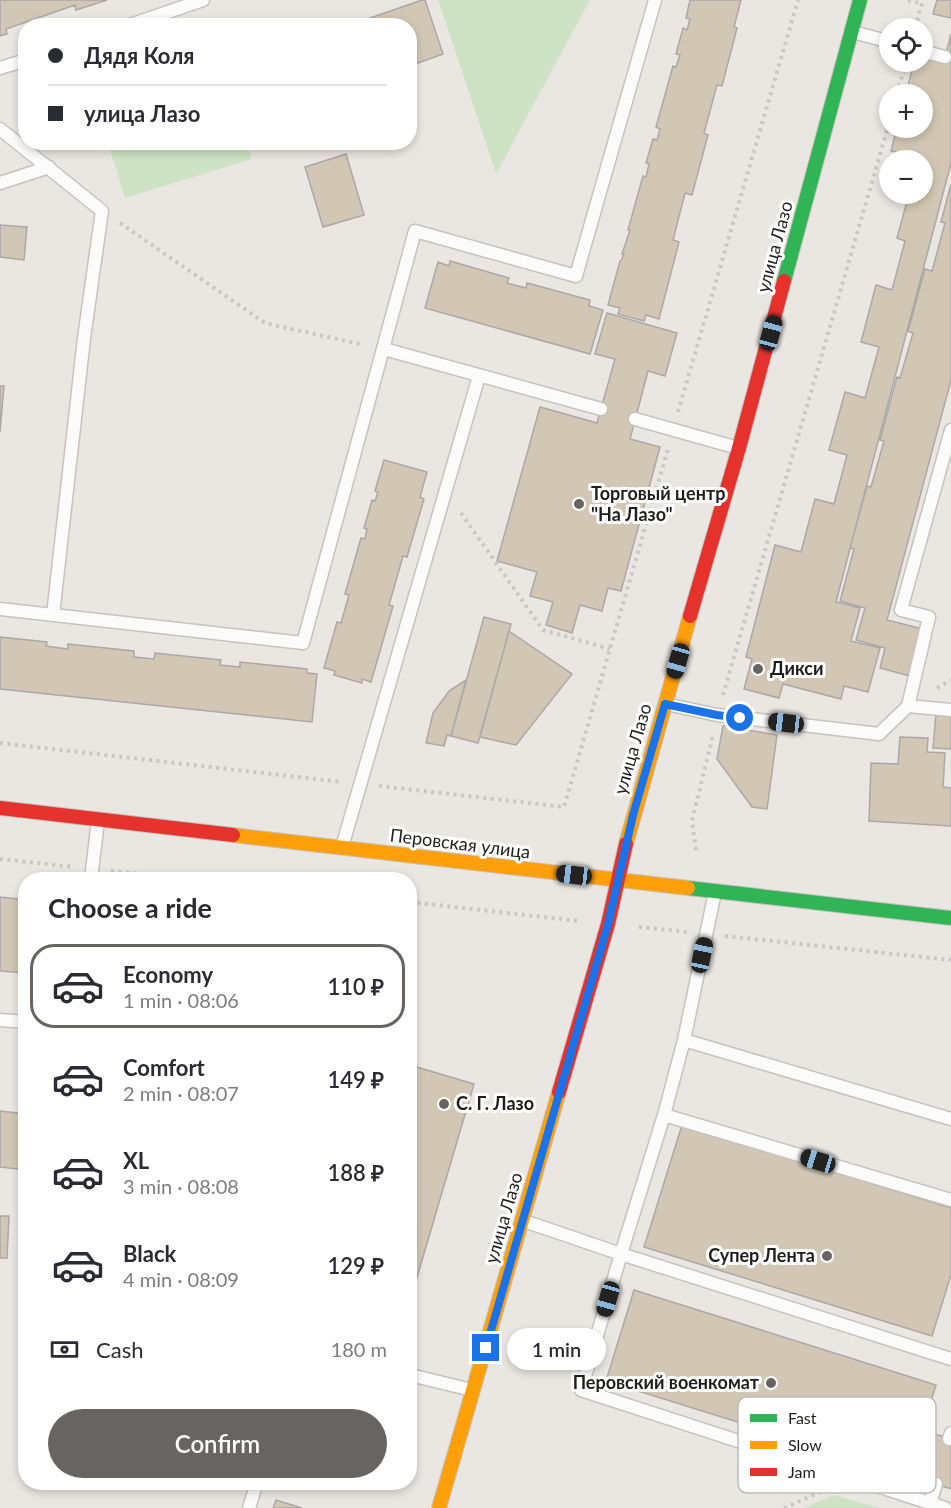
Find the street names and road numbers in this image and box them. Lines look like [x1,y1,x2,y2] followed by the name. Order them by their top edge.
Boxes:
[751,199,797,295] street label: улица Лазо
[609,701,656,797] street label: улица Лазо
[389,823,532,863] street label: Перовская улица
[480,1170,527,1266] street label: улица Лазо

